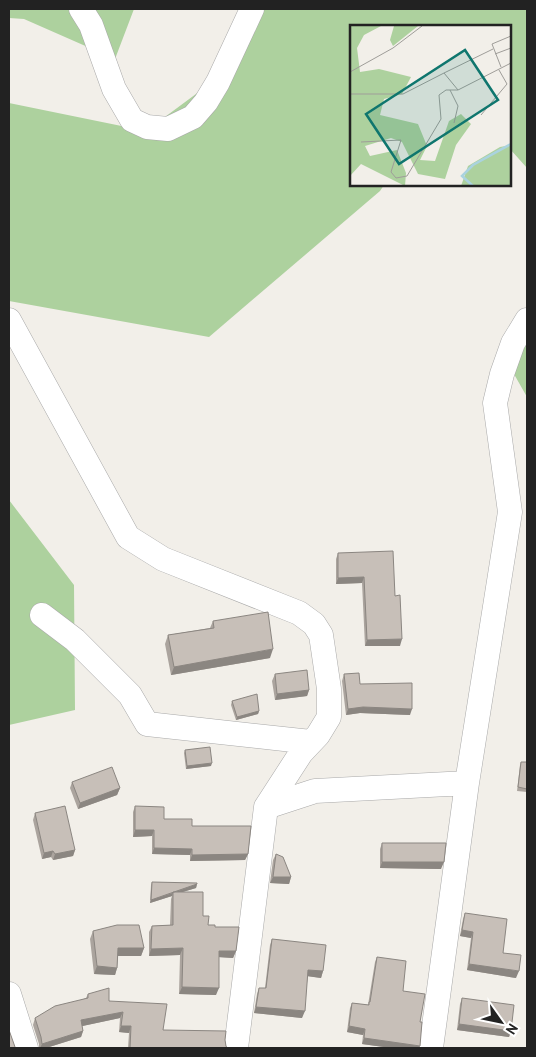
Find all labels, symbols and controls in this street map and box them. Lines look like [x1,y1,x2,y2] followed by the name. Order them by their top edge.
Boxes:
[350,25,511,186] inset map
[476,997,526,1047] north arrow
[502,1020,522,1038] text: N

